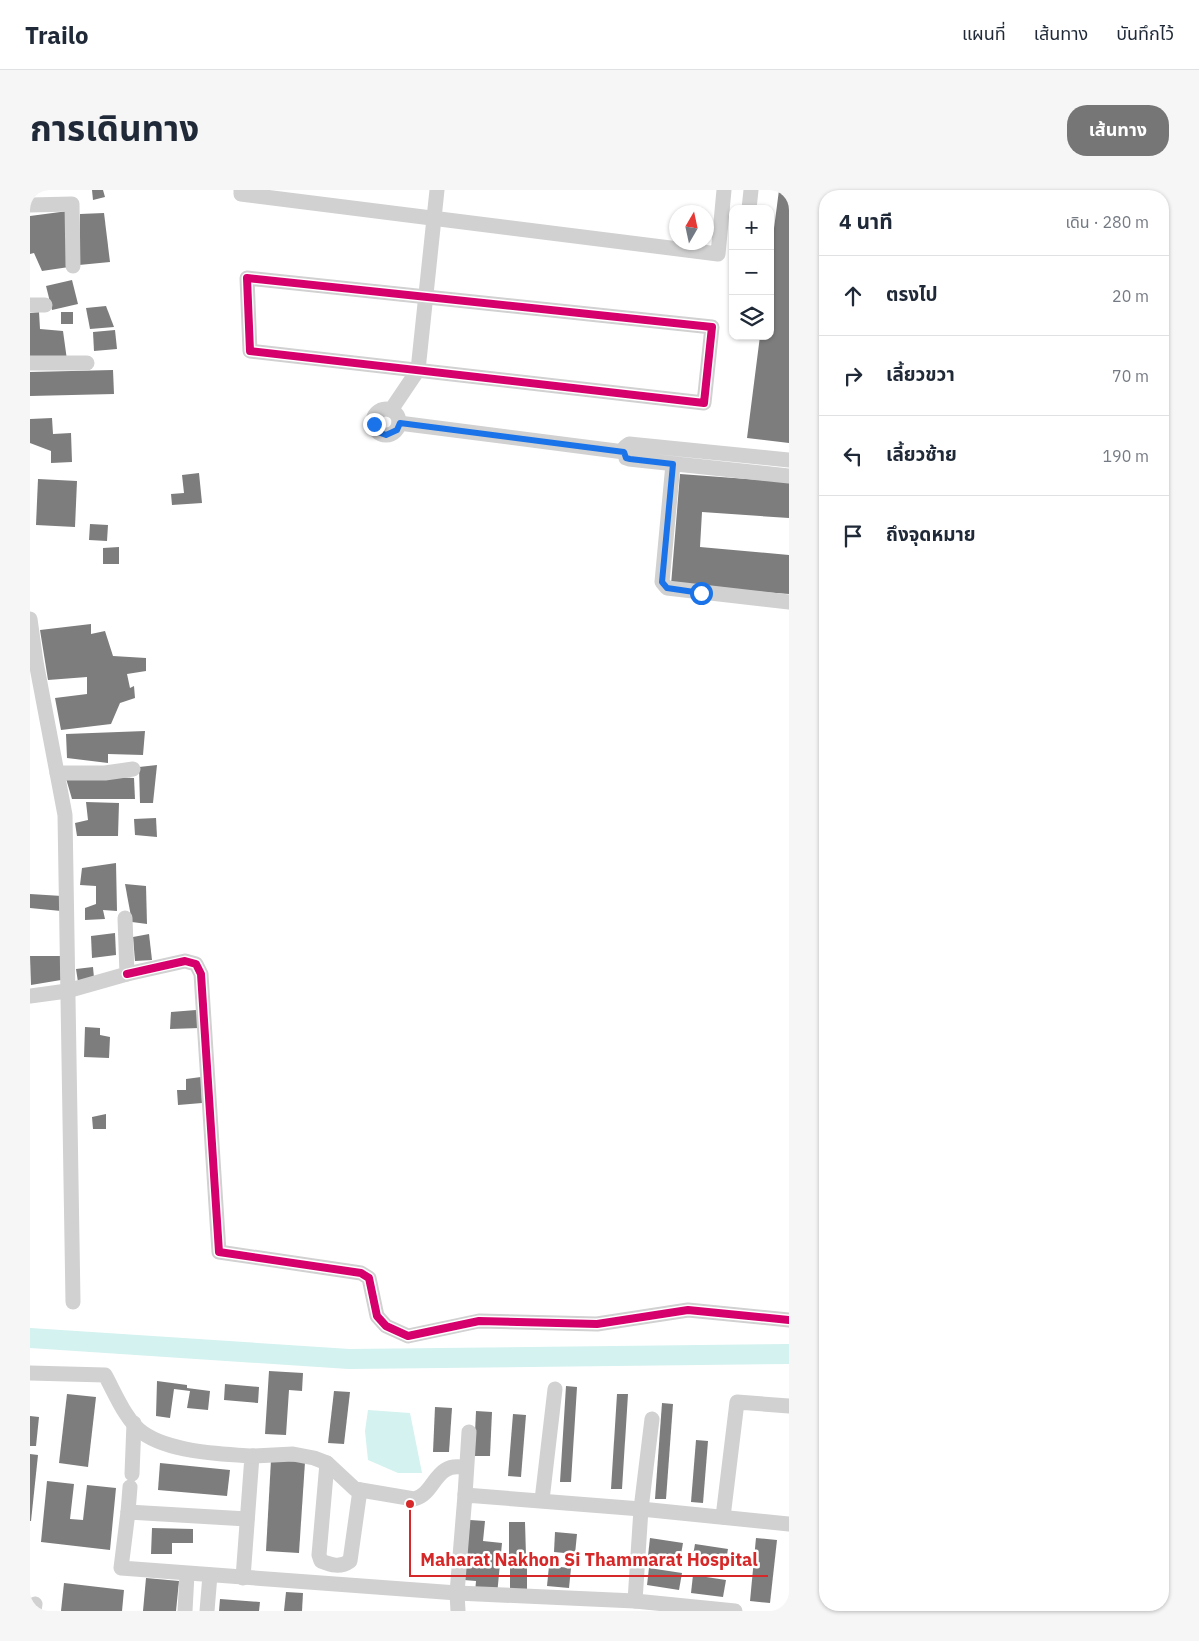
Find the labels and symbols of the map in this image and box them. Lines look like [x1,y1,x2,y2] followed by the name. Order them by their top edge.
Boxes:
[669,205,714,250] north arrow
[363,413,386,436] route end
[690,582,713,605] route start
[410,1543,768,1576] callout: Maharat Nakhon Si Thammarat Hospital
[420,1548,758,1571] text: Maharat Nakhon Si Thammarat Hospital

